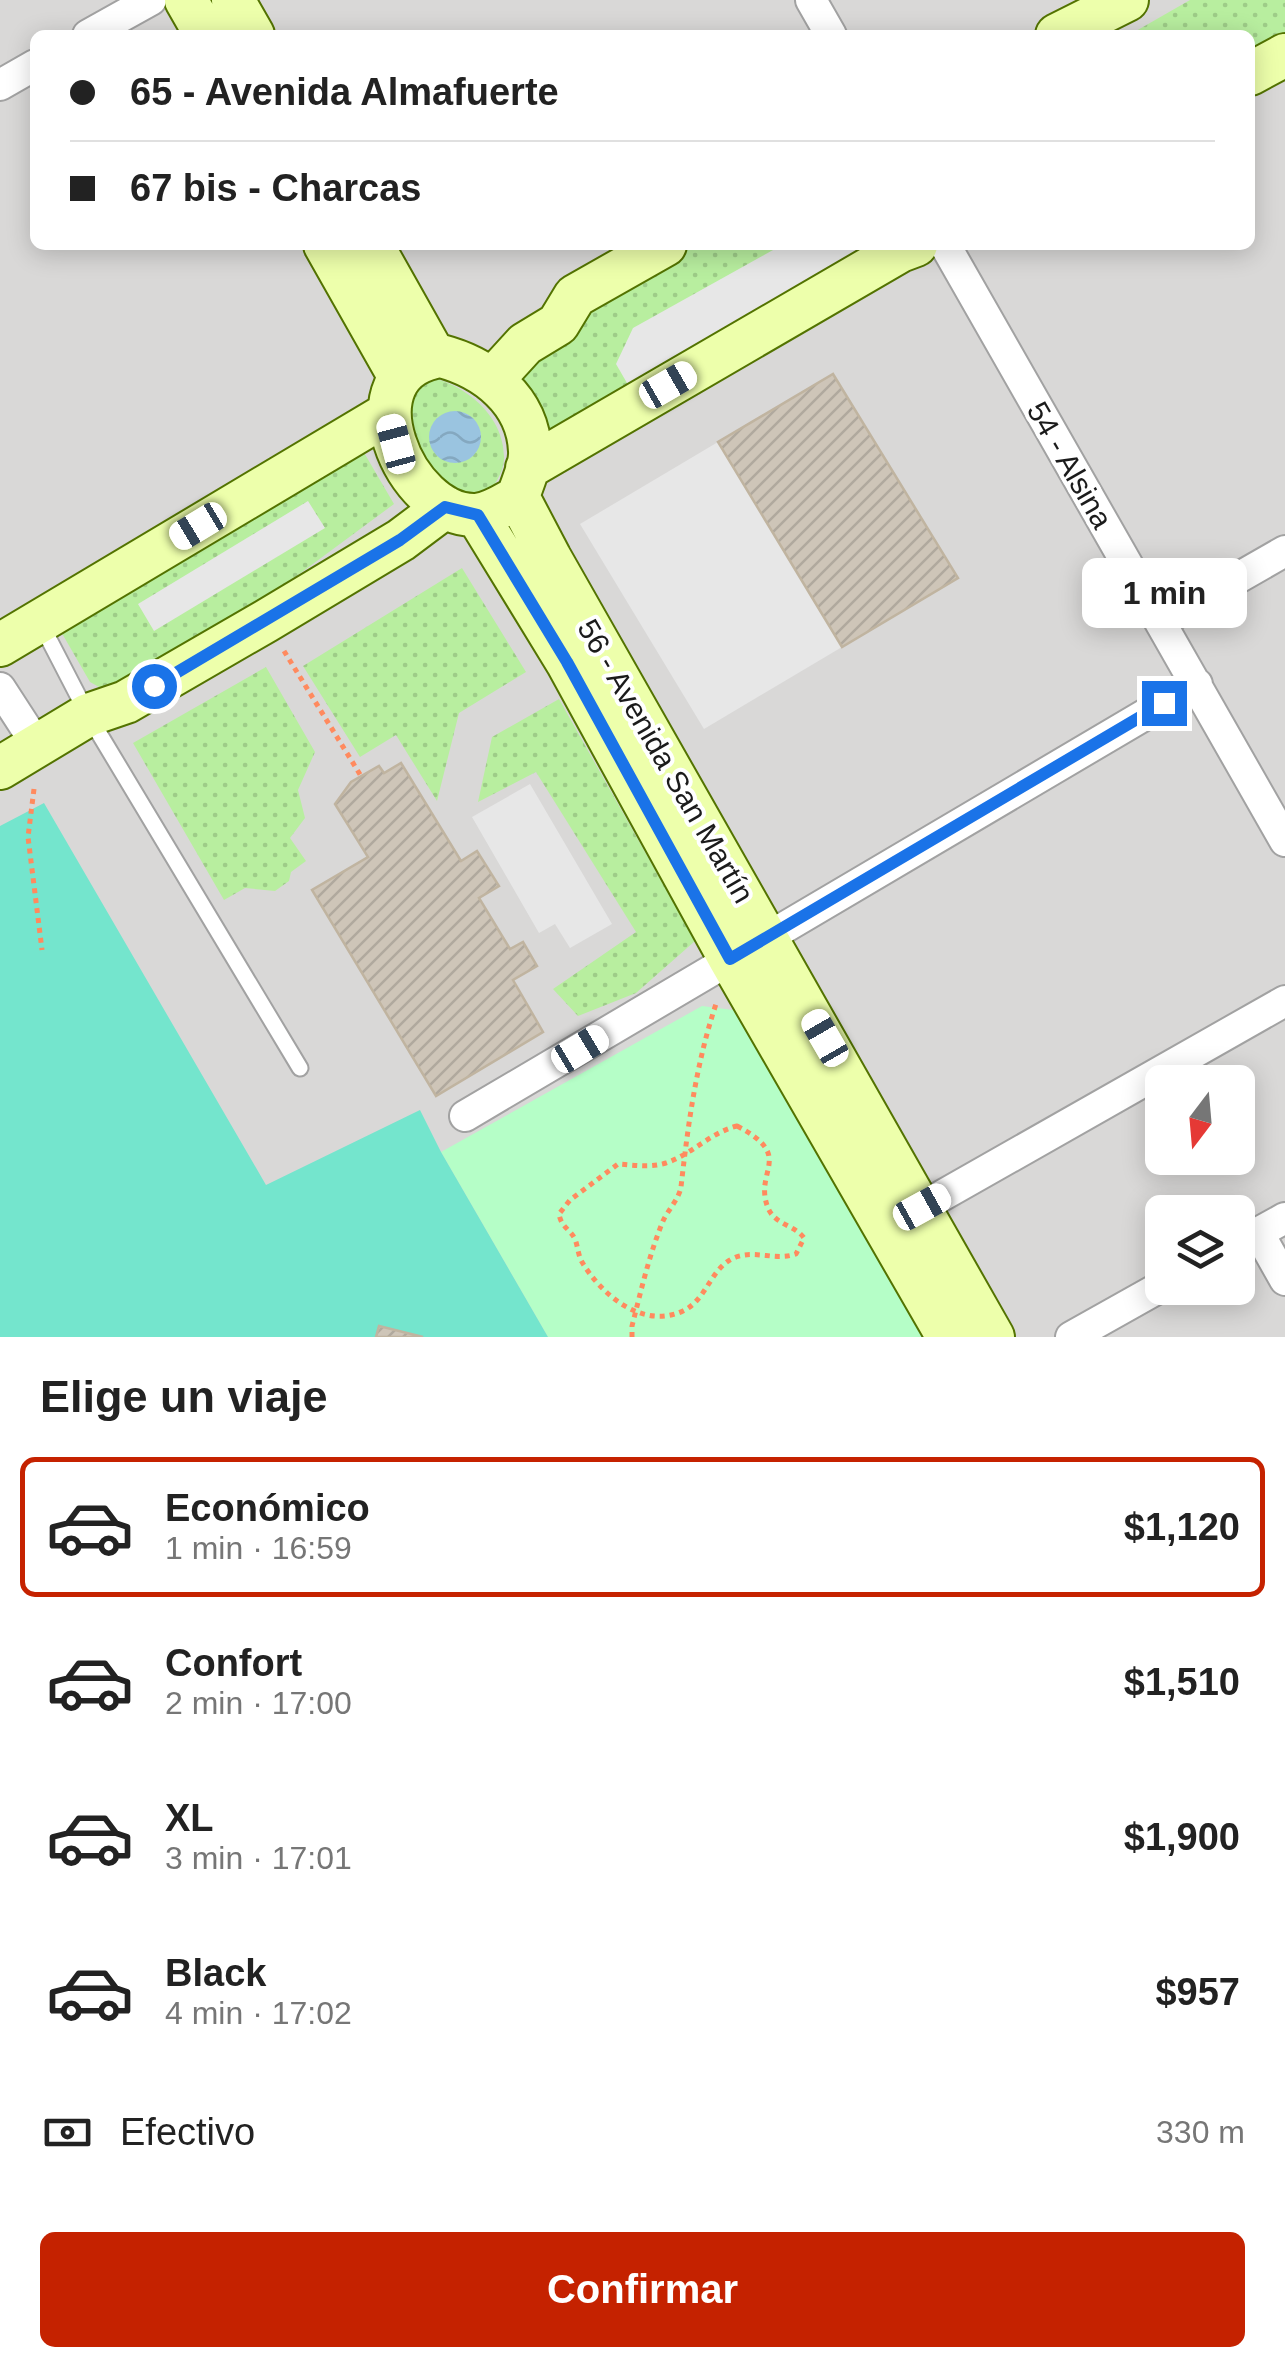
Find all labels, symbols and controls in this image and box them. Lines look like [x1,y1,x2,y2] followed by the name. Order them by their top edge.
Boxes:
[130,71,559,113] text: 65 - Avenida Almafuerte
[130,167,421,209] text: 67 bis - Charcas
[635,357,701,413] car
[1021,396,1119,534] street label: 54 - Alsina
[374,411,418,477] car
[165,498,231,554] car
[1082,558,1246,628] callout: 1 min
[1123,575,1206,611] text: 1 min
[571,614,761,908] street label: 56 - Avenida San Martín
[132,664,177,709] route start
[1142,681,1187,726] route end
[797,1005,853,1071] car
[547,1021,613,1077] car
[1145,1065,1255,1175] north arrow
[1145,1065,1255,1305] map controls
[888,1179,956,1235] car
[1145,1195,1255,1305] button: layers
[40,1371,328,1422] text: Elige un viaje
[45,1482,135,1572] icon: car
[165,1487,370,1529] text: Económico
[1124,1506,1240,1548] text: $1,120
[165,1530,352,1566] text: 1 min · 16:59
[45,1637,135,1727] icon: car
[165,1642,302,1684] text: Confort
[1124,1661,1240,1703] text: $1,510
[165,1685,352,1721] text: 2 min · 17:00
[45,1792,135,1882] icon: car
[165,1797,214,1839] text: XL
[1124,1816,1240,1858] text: $1,900
[165,1840,352,1876] text: 3 min · 17:01
[45,1947,135,2037] icon: car
[165,1952,266,1994] text: Black
[1155,1971,1240,2013] text: $957
[165,1995,352,2031] text: 4 min · 17:02
[40,2105,95,2160] icon: cash
[120,2111,255,2153] text: Efectivo
[1156,2114,1245,2150] text: 330 m
[40,2232,1245,2347] button: Confirmar

